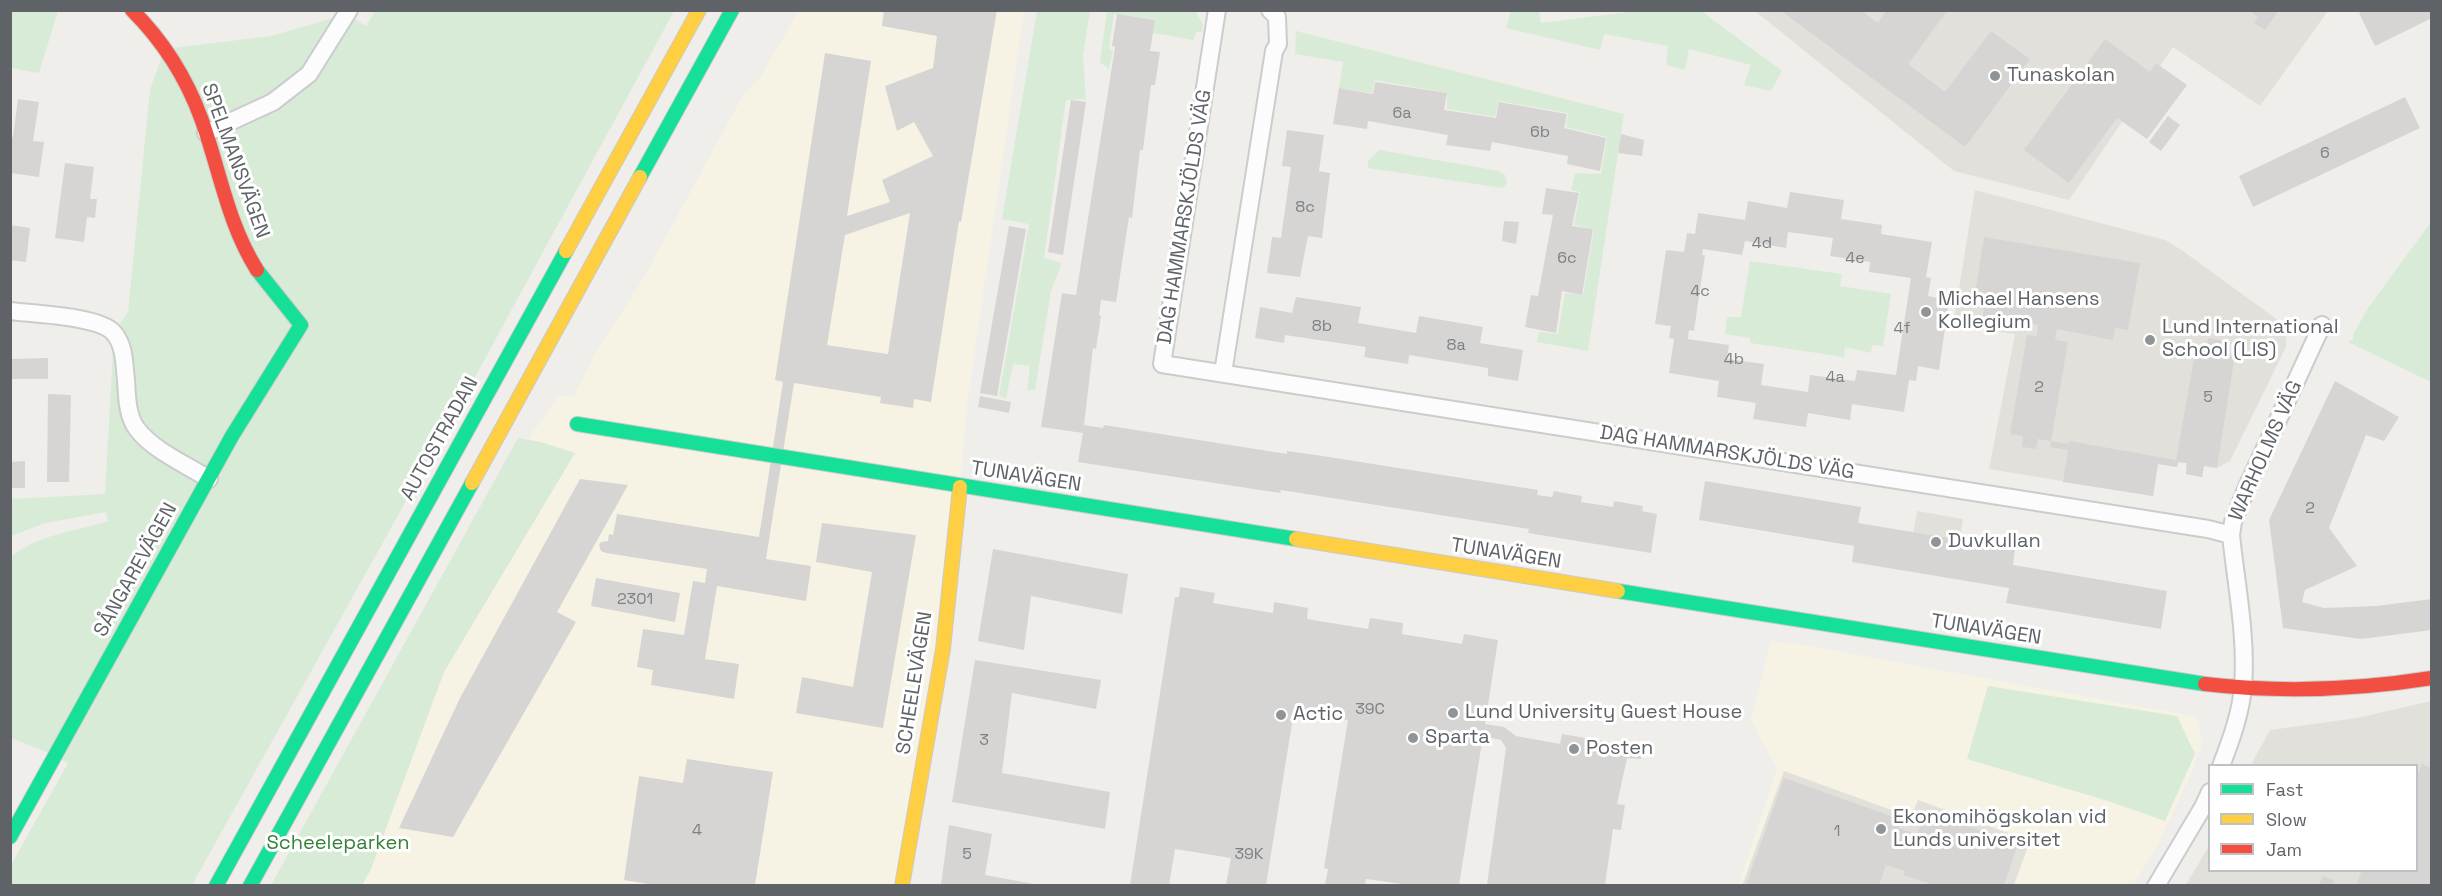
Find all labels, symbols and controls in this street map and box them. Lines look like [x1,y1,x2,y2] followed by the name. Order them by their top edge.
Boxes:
[2007,64,2115,88] place label: Tunaskolan
[1988,69,2002,83] marker: Tunaskolan
[196,80,274,242] street label: SPELMANSVÄGEN
[1153,88,1217,346] street label: DAG HAMMARSKJÖLDS VÄG
[1393,104,1411,124] house number: 6a
[1530,123,1550,143] house number: 6b
[2320,144,2330,164] house number: 6
[1295,198,1315,218] house number: 8c
[1752,234,1772,254] house number: 4d
[1557,249,1577,269] house number: 6c
[1845,249,1865,269] house number: 4e
[1690,282,1710,302] house number: 4c
[1938,288,2100,335] place label: Michael Hansens Kollegium
[1919,305,1933,319] marker: Michael Hansens Kollegium
[2162,316,2339,363] place label: Lund International School (LIS)
[1312,317,1332,337] house number: 8b
[1893,319,1911,339] house number: 4f
[2143,333,2157,347] marker: Lund International School (LIS)
[1446,336,1466,356] house number: 8a
[1724,350,1744,370] house number: 4b
[1825,368,1845,388] house number: 4a
[396,373,484,505] street label: AUTOSTRADAN
[2224,377,2308,525] street label: WARHOLMS VÄG
[2034,378,2044,398] house number: 2
[2203,388,2213,408] house number: 5
[1598,421,1856,485] street label: DAG HAMMARSKJÖLDS VÄG
[969,456,1083,498] street label: TUNAVÄGEN
[89,499,183,641] street label: SÅNGAREVÄGEN
[2305,499,2315,519] house number: 2
[1948,530,2041,554] place label: Duvkullan
[1449,533,1563,575] street label: TUNAVÄGEN
[1929,535,1943,549] marker: Duvkullan
[617,590,653,610] house number: 2301
[1929,609,2043,651] street label: TUNAVÄGEN
[892,610,938,756] street label: SCHEELEVÄGEN
[1355,700,1385,720] house number: 39C
[1465,701,1742,725] place label: Lund University Guest House
[1293,703,1343,727] place label: Actic
[1446,706,1460,720] marker: Lund University Guest House
[1274,708,1288,722] marker: Actic
[1425,726,1490,750] place label: Sparta
[979,731,989,751] house number: 3
[1406,731,1420,745] marker: Sparta
[1586,737,1653,761] place label: Posten
[1567,742,1581,756] marker: Posten
[2208,764,2418,872] legend
[2266,778,2303,801] text: Fast
[1893,806,2107,853] place label: Ekonomihögskolan vid Lunds universitet
[2266,808,2307,831] text: Slow
[692,821,702,841] house number: 4
[1834,822,1840,842] house number: 1
[1874,822,1888,836] marker: Ekonomihögskolan vid Lunds universitet
[266,832,410,856] park label: Scheeleparken
[2266,838,2302,861] text: Jam
[962,845,972,865] house number: 5
[1234,845,1264,865] house number: 39K

